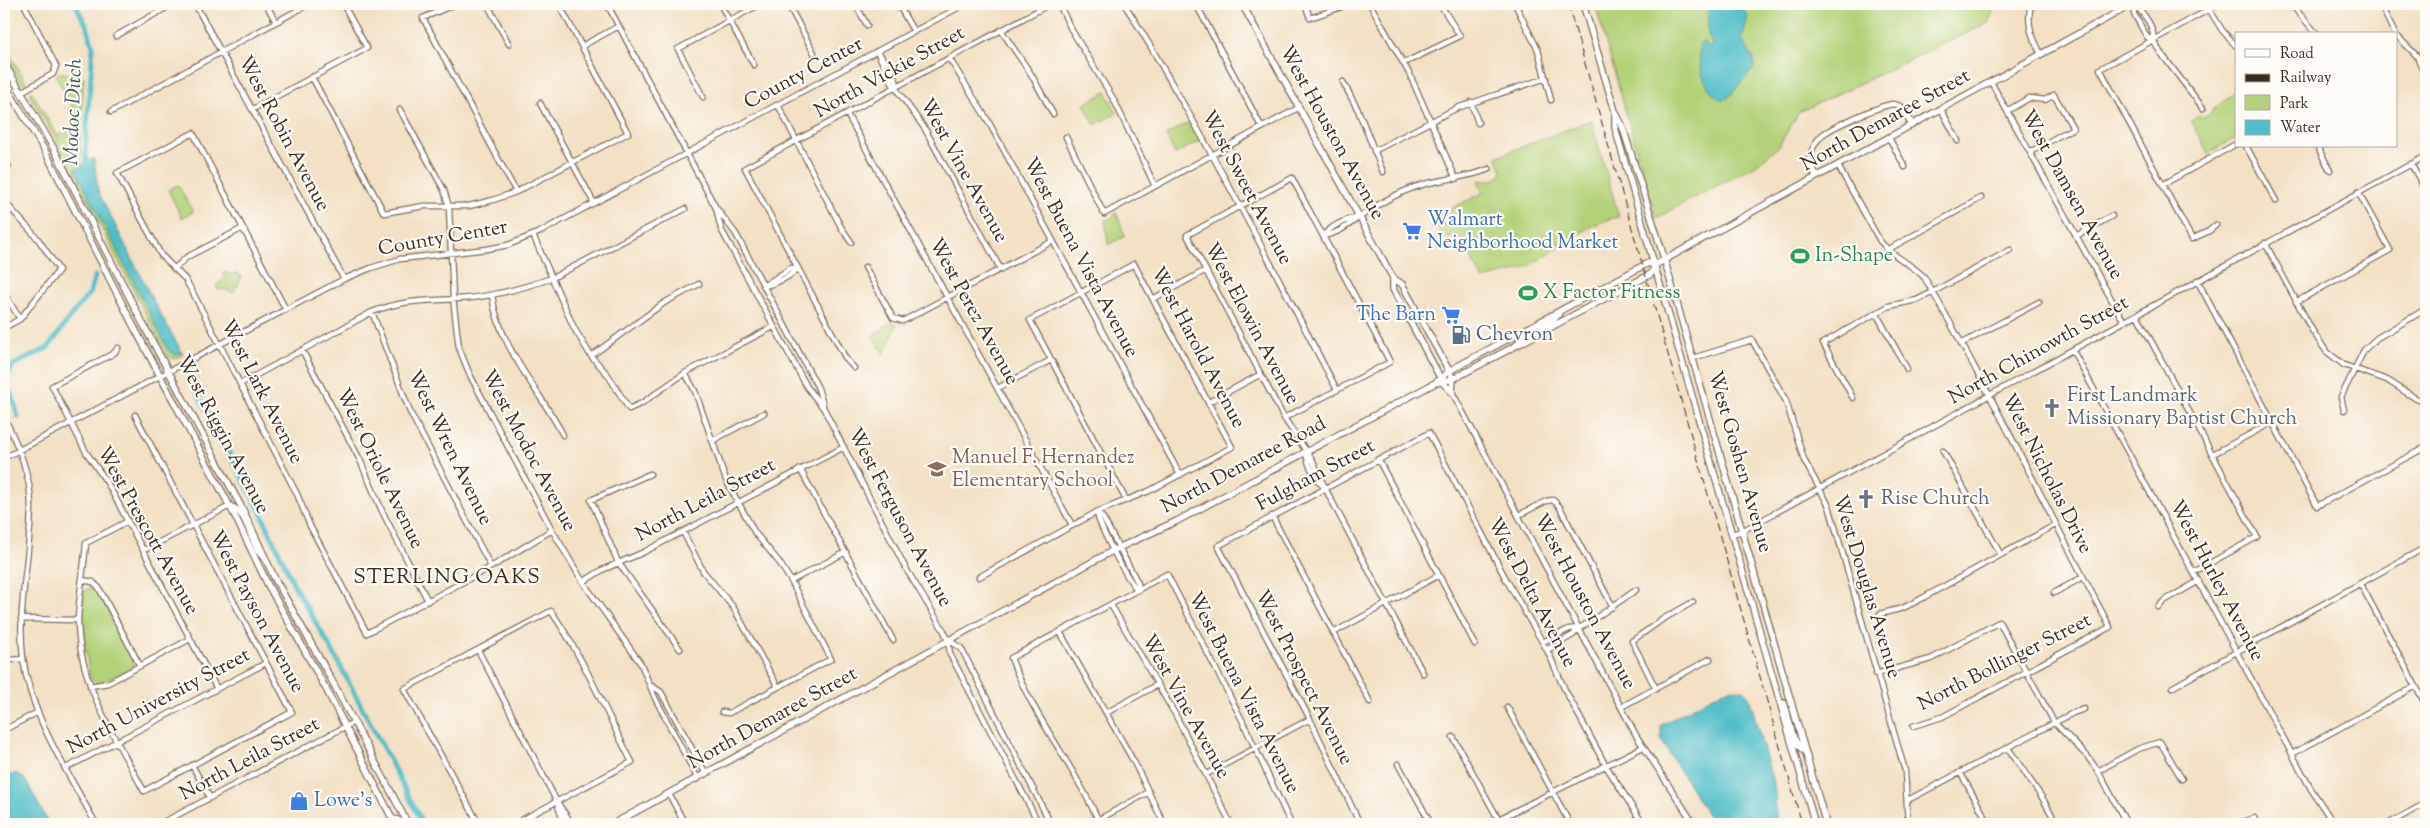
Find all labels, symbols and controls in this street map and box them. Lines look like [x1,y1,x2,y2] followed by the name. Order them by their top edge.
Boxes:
[809,19,971,126] street label: North Vickie Street
[739,30,869,118] street label: County Center
[2235,32,2398,148] legend
[1271,41,1391,225] street label: West Houston Avenue
[2280,44,2314,65] text: Road
[230,51,336,217] street label: West Robin Avenue
[57,58,91,166] water label: Modoc Ditch
[1796,62,1976,180] street label: North Demaree Street
[2280,68,2332,89] text: Railway
[911,93,1015,249] street label: West Vine Avenue
[2280,94,2309,115] text: Park
[2012,105,2130,285] street label: West Damsen Avenue
[1193,106,1299,270] street label: West Sweet Avenue
[2280,118,2321,139] text: Water
[1015,153,1145,363] street label: West Buena Vista Avenue
[1427,206,1619,258] place label: Walmart Neighborhood Market
[376,213,510,265] street label: County Center
[1401,220,1423,242] supermarket icon: Walmart Neighborhood Market
[921,233,1025,391] street label: West Perez Avenue
[1196,238,1306,410] street label: West Elowin Avenue
[1815,242,1893,271] place label: In-Shape
[1789,245,1811,267] sports icon: In-Shape
[1142,262,1252,434] street label: West Harold Avenue
[1543,279,1680,308] place label: X Factor Fitness
[1517,282,1539,304] sports icon: X Factor Fitness
[1944,289,2134,413] street label: North Chinowth Street
[1356,301,1436,330] place label: The Barn
[1440,304,1462,326] supermarket icon: The Barn
[212,315,310,469] street label: West Lark Avenue
[1476,321,1554,350] place label: Chevron
[1450,324,1472,346] fuel station icon: Chevron
[168,350,276,520] street label: West Riggin Avenue
[473,365,583,537] street label: West Modoc Avenue
[399,366,499,530] street label: West Wren Avenue
[1699,368,1779,556] street label: West Goshen Avenue
[2067,382,2298,434] place label: First Landmark Missionary Baptist Church
[328,384,430,554] street label: West Oriole Avenue
[1993,389,2099,559] street label: West Nicholas Drive
[2041,397,2063,419] church icon: First Landmark Missionary Baptist Church
[1156,410,1332,522] street label: North Demaree Road
[839,423,959,613] street label: West Ferguson Avenue
[1251,432,1381,520] street label: Fulgham Street
[89,441,205,621] street label: West Prescott Avenue
[952,444,1135,496] place label: Manuel F. Hernandez Elementary School
[631,452,781,550] street label: North Leila Street
[926,458,948,480] school or university icon: Manuel F. Hernandez Elementary School
[1881,485,1990,514] place label: Rise Church
[1855,488,1877,510] church icon: Rise Church
[1824,492,1908,682] street label: West Douglas Avenue
[2161,495,2271,667] street label: West Hurley Avenue
[1525,509,1643,695] street label: West Houston Avenue
[1479,513,1583,673] street label: West Delta Avenue
[201,526,311,698] street label: West Payson Avenue
[353,563,541,593] district label: STERLING OAKS
[1246,585,1360,771] street label: West Prospect Avenue
[1179,587,1307,799] street label: West Buena Vista Avenue
[1913,607,2097,719] street label: North Bollinger Street
[1133,629,1237,785] street label: West Vine Avenue
[62,641,256,763] street label: North University Street
[683,660,863,778] street label: North Demaree Street
[175,711,325,809] street label: North Leila Street
[314,787,372,816] place label: Lowe's
[288,790,310,812] shop icon: Lowe's

